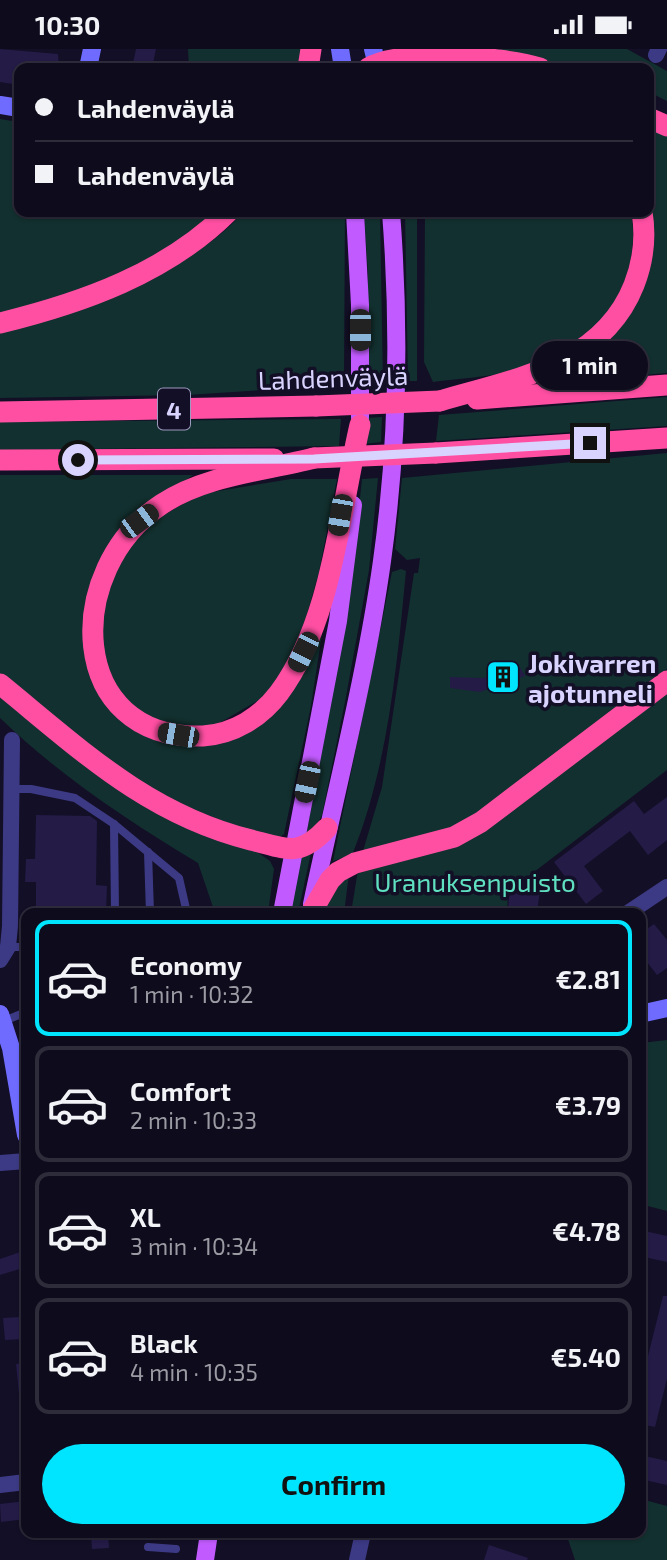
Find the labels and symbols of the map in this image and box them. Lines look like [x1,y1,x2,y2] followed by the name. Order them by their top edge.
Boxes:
[350,309,371,351] car
[532,341,648,391] callout: 1 min
[257,359,409,395] street label: Lahdenväylä
[158,389,190,429] road number: 4
[574,427,606,459] route end
[62,444,94,476] route start
[327,492,354,538] car
[116,500,163,542] car
[285,629,322,675] car
[528,647,656,708] place label: Jokivarren ajotunneli
[484,658,522,696] building icon: Jokivarren ajotunneli
[156,721,201,749] car
[293,759,322,805] car
[374,866,576,897] park label: Uranuksenpuisto

